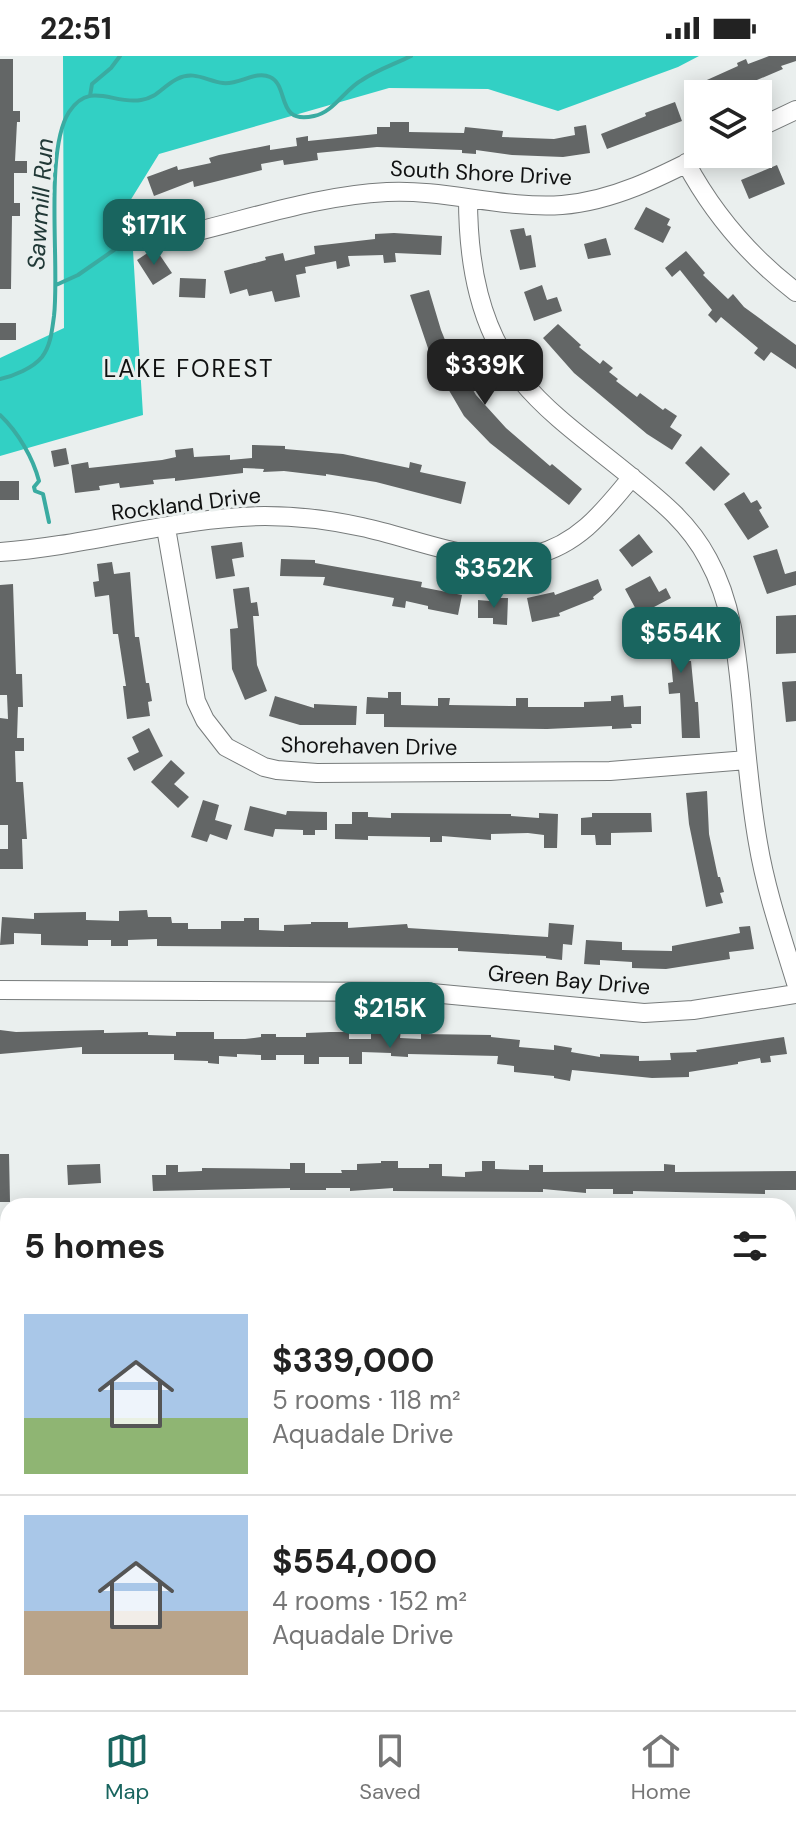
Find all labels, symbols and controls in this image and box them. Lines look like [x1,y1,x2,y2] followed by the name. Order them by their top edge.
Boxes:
[40,9,112,48] text: 22:51
[684,80,772,168] map controls
[684,80,772,168] button: layers
[20,137,60,271] water label: Sawmill Run
[389,154,573,192] street label: South Shore Drive
[98,199,210,267] pin: $171K
[121,208,187,242] text: $171K
[429,339,541,407] pin: $339K
[445,348,525,382] text: $339K
[104,353,274,384] district label: LAKE FOREST
[110,480,262,528] street label: Rockland Drive
[438,542,550,610] pin: $352K
[454,551,534,585] text: $352K
[625,607,737,675] pin: $554K
[640,616,722,650] text: $554K
[280,730,458,762] street label: Shorehaven Drive
[487,958,651,1002] street label: Green Bay Drive
[334,982,446,1050] pin: $215K
[353,991,427,1025] text: $215K
[24,1224,165,1269] text: 5 homes
[728,1224,772,1268] icon: filters
[272,1338,435,1383] text: $339,000
[88,1346,184,1442] icon: home
[272,1383,461,1417] text: 5 rooms · 118 m²
[272,1417,453,1451] text: Aquadale Drive
[272,1539,437,1584] text: $554,000
[88,1547,184,1643] icon: home
[272,1584,467,1618] text: 4 rooms · 152 m²
[272,1618,453,1652] text: Aquadale Drive
[105,1729,149,1806] tab: Map
[359,1729,421,1806] tab: Saved
[631,1729,691,1806] tab: Home

